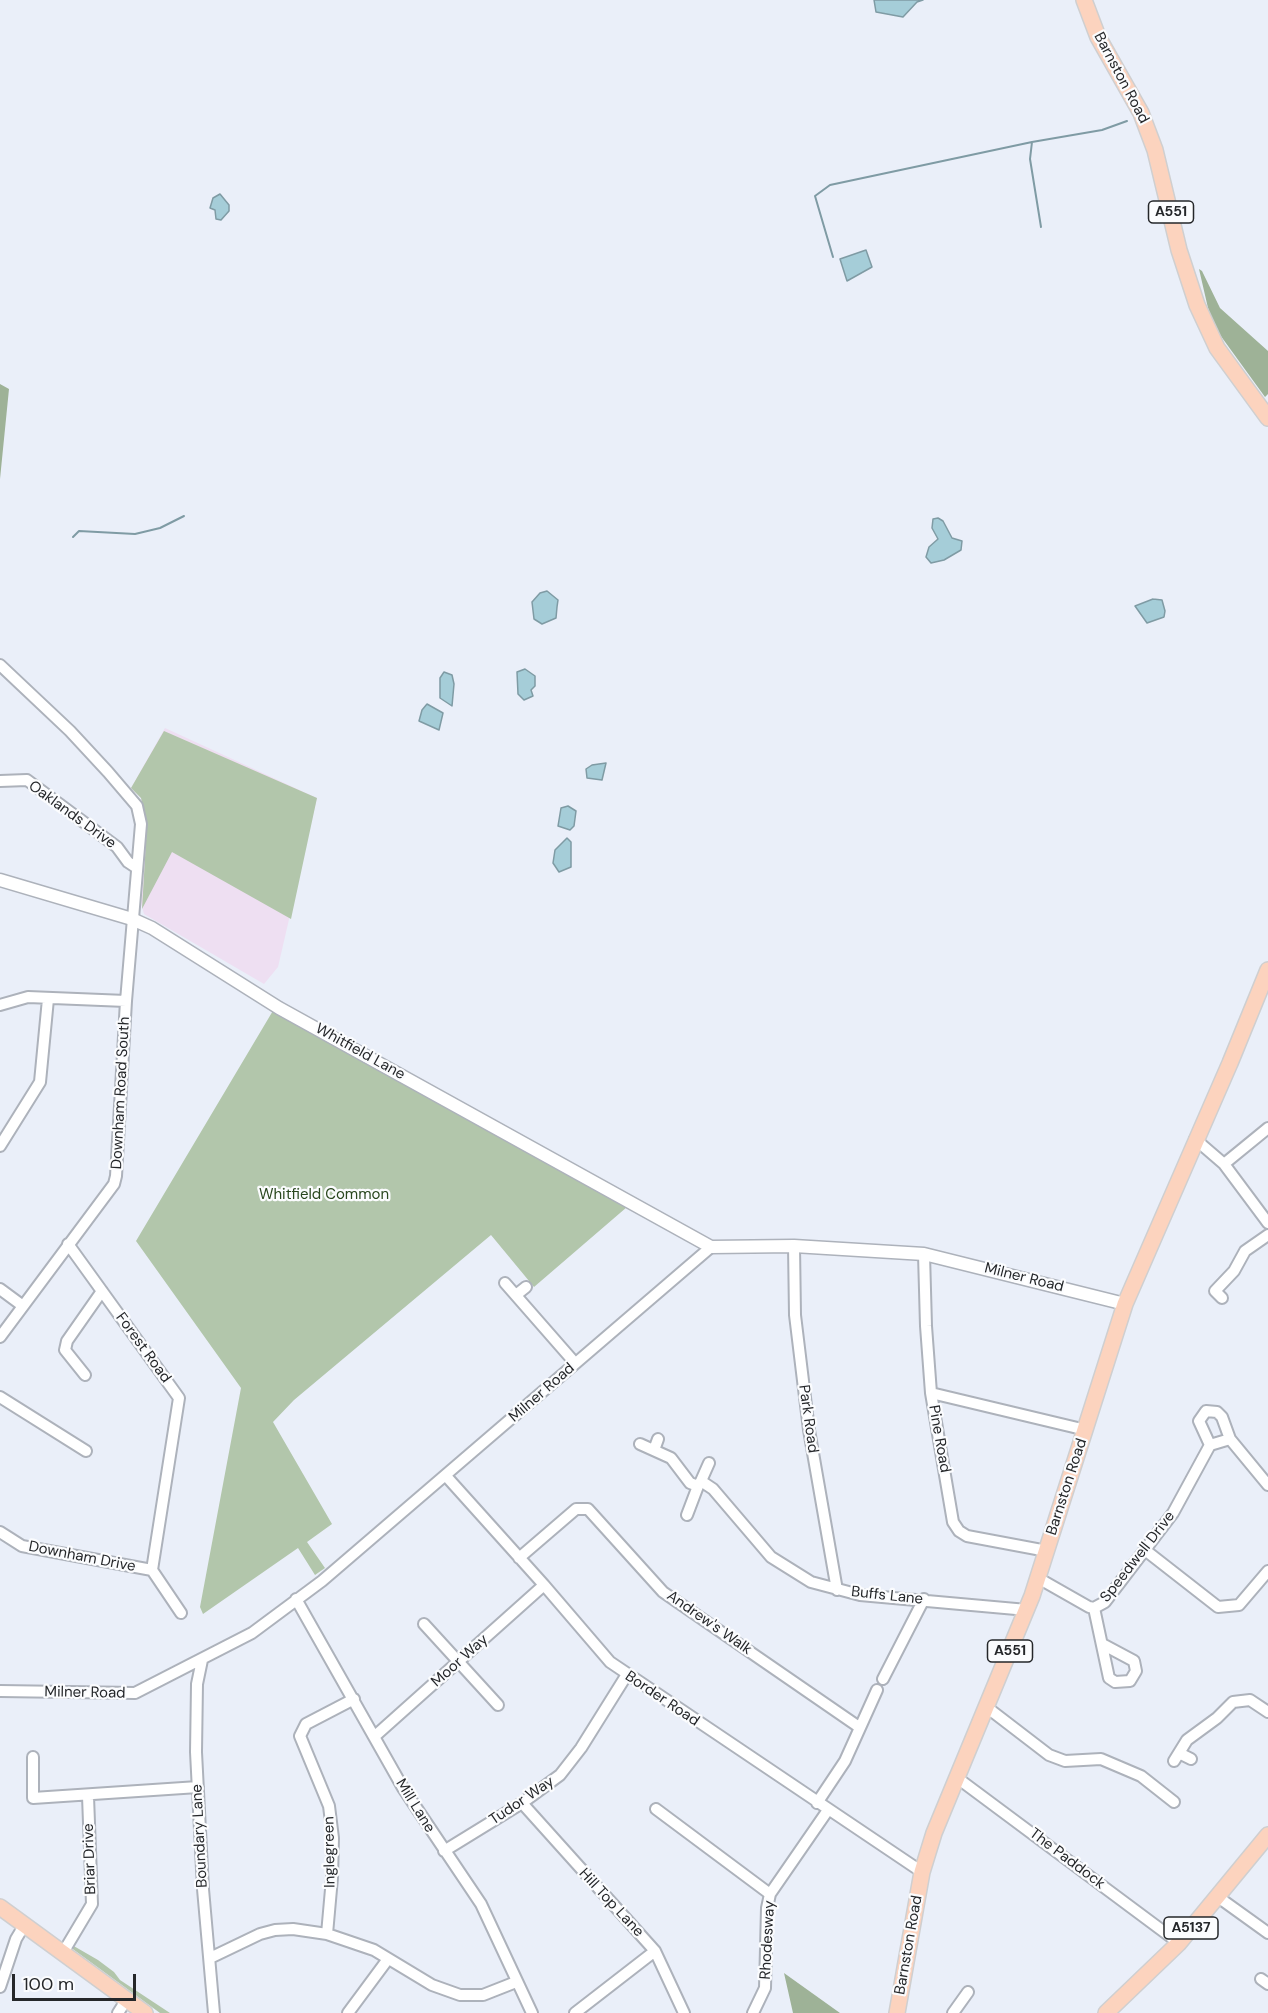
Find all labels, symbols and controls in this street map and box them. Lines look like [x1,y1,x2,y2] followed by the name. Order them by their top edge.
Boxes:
[1089,29,1153,127] street label: Barnston Road
[1148,201,1194,223] road number: A551
[25,777,119,853] street label: Oaklands Drive
[108,1016,134,1170] street label: Downham Road South
[312,1020,408,1084] street label: Whitfield Lane
[259,1186,389,1204] park label: Whitfield Common
[982,1259,1066,1297] street label: Milner Road
[112,1309,174,1387] street label: Forest Road
[505,1360,579,1426] street label: Milner Road
[794,1384,822,1454] street label: Park Road
[924,1404,954,1474] street label: Pine Road
[1043,1436,1091,1538] street label: Barnston Road
[1097,1508,1179,1606] street label: Speedwell Drive
[27,1538,137,1576] street label: Downham Drive
[850,1583,924,1609] street label: Buffs Lane
[663,1587,755,1659] street label: Andrew's Walk
[428,1631,492,1691] street label: Moor Way
[988,1640,1032,1662] road number: A551
[621,1668,703,1730] street label: Border Road
[44,1683,126,1703] street label: Milner Road
[486,1773,558,1829] street label: Tudor Way
[391,1776,439,1836] street label: Mill Lane
[188,1784,212,1888] street label: Boundary Lane
[320,1816,340,1888] street label: Inglegreen
[80,1823,100,1895] street label: Briar Drive
[1026,1825,1108,1893] street label: The Paddock
[575,1865,647,1941] street label: Hill Top Lane
[891,1894,927,1996] street label: Barnston Road
[757,1900,779,1980] street label: Rhodesway
[1164,1917,1218,1939] road number: A5137
[15,1962,140,2000] scale bar
[23,1972,74,1996] text: 100 m

